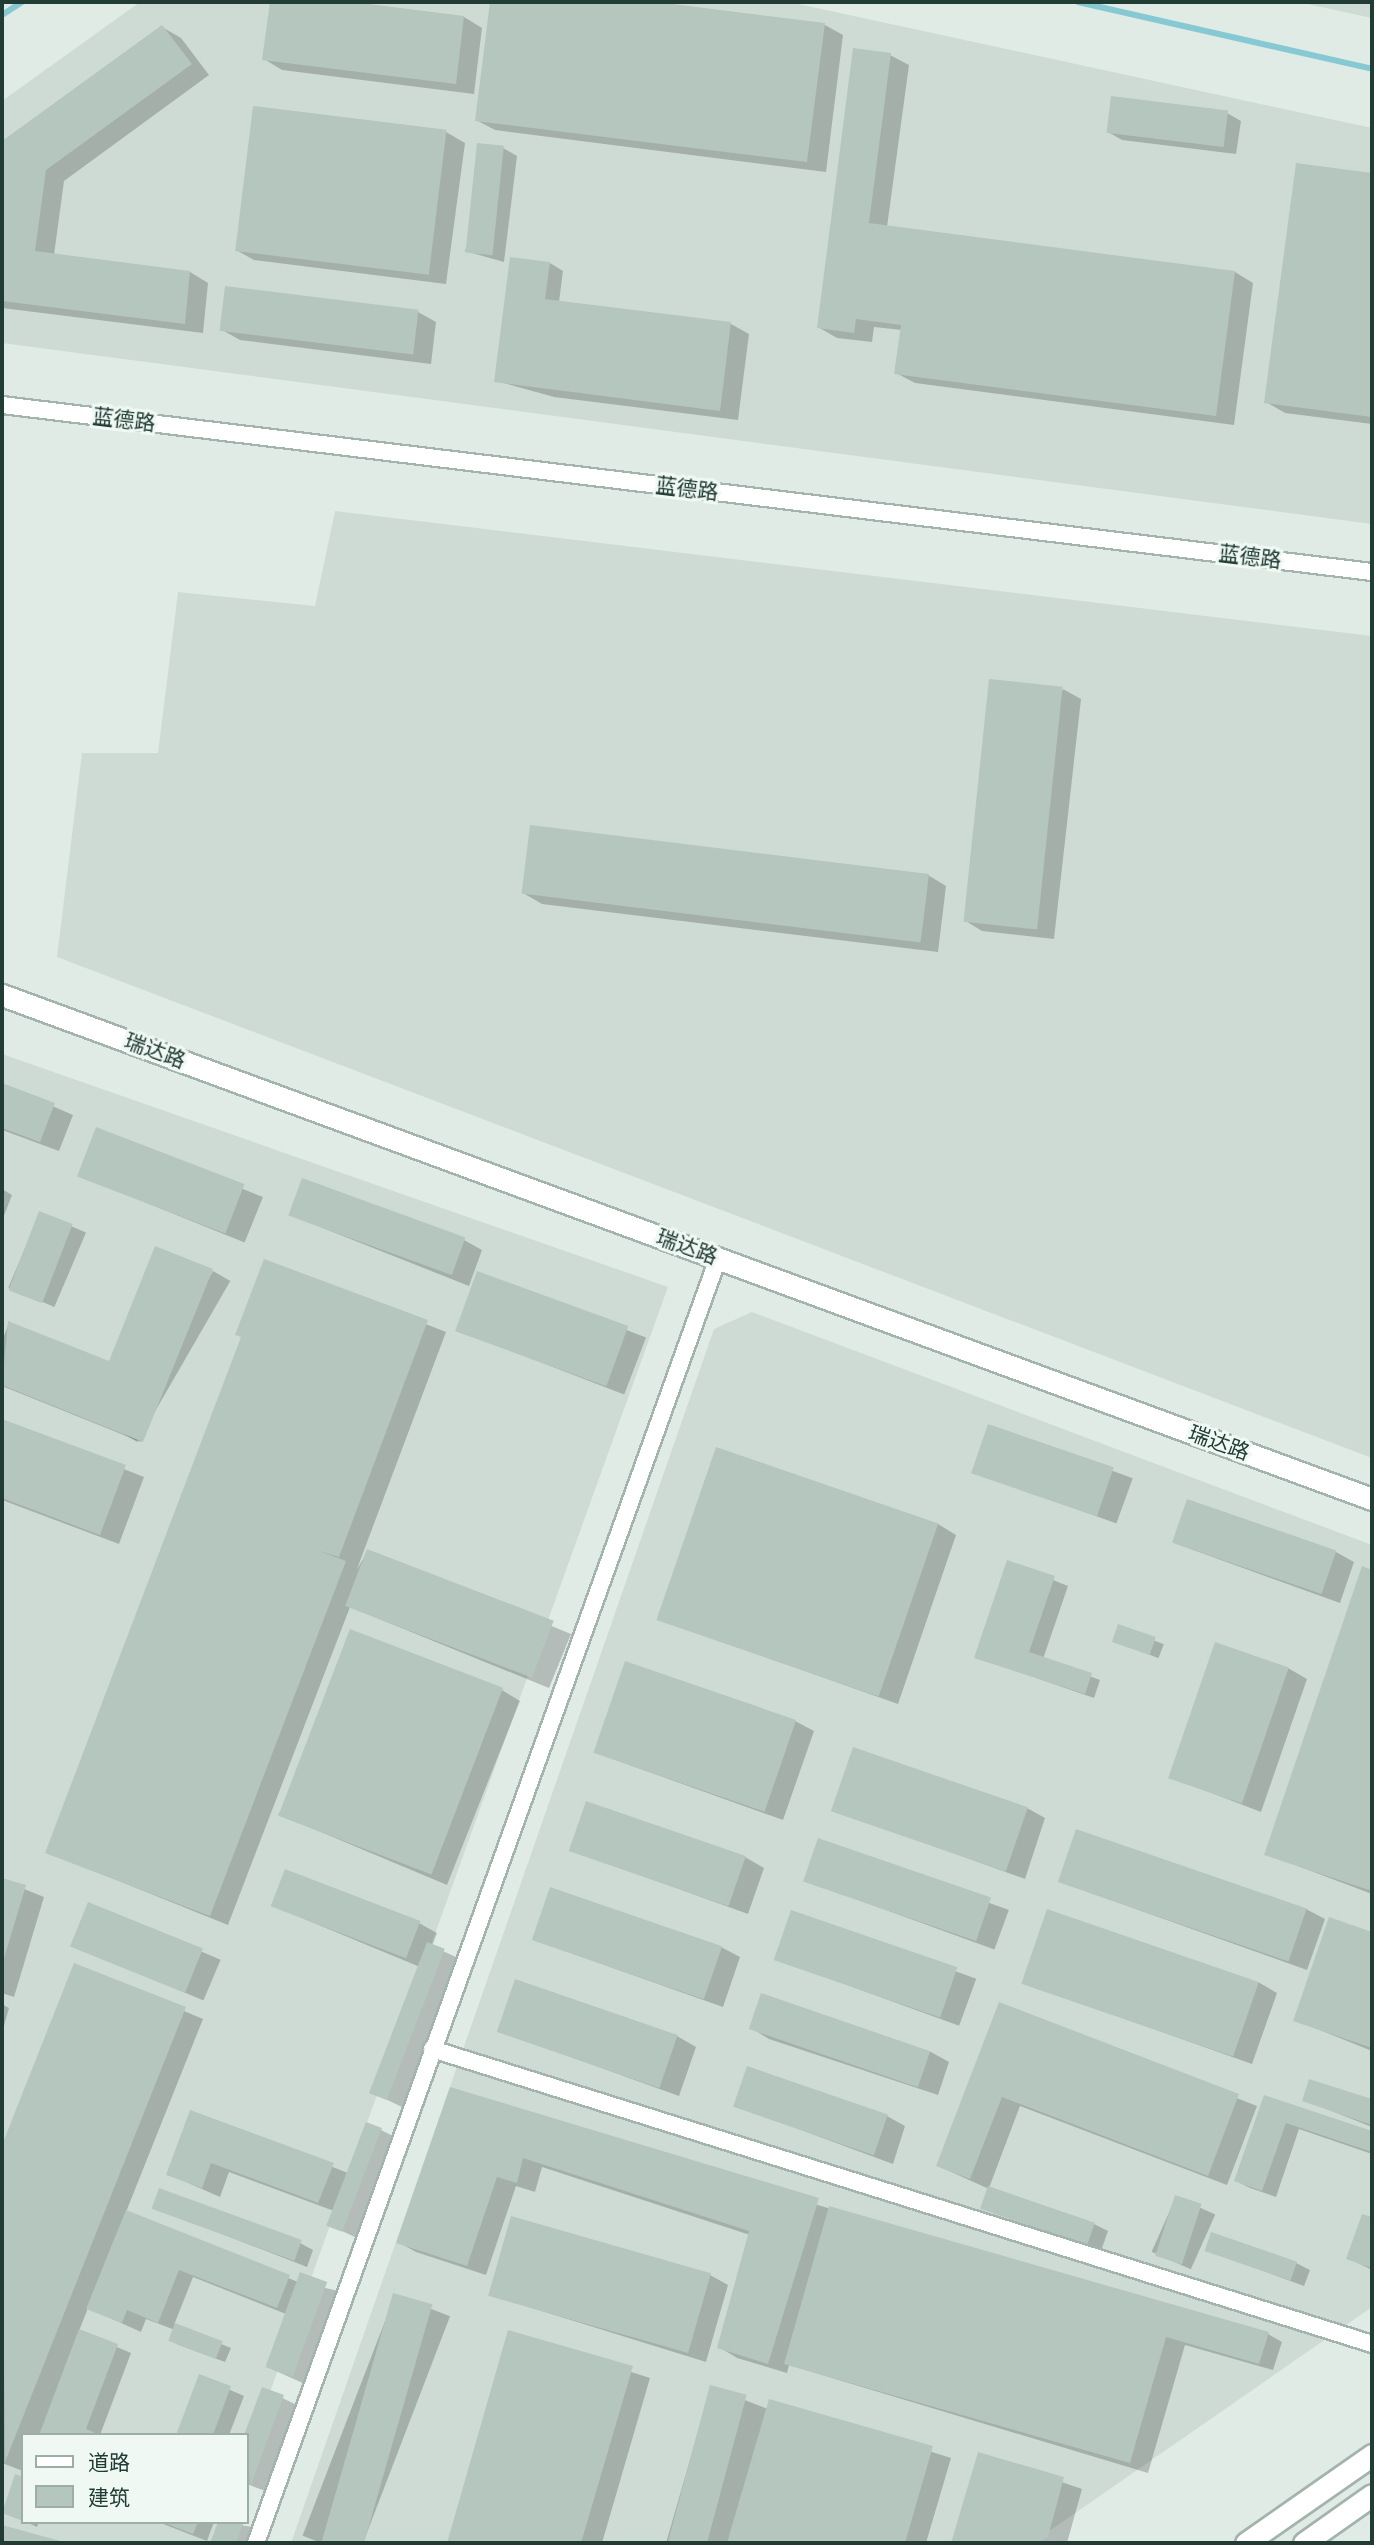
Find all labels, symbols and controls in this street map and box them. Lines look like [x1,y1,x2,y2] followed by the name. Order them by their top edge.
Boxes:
[91,404,157,436] street label: 蓝德路
[654,473,720,505] street label: 蓝德路
[1217,541,1283,573] street label: 蓝德路
[121,1028,189,1074] street label: 瑞达路
[653,1224,721,1270] street label: 瑞达路
[1185,1420,1253,1466] street label: 瑞达路
[21,2433,248,2524] legend
[88,2449,130,2477] text: 道路
[88,2484,130,2512] text: 建筑

